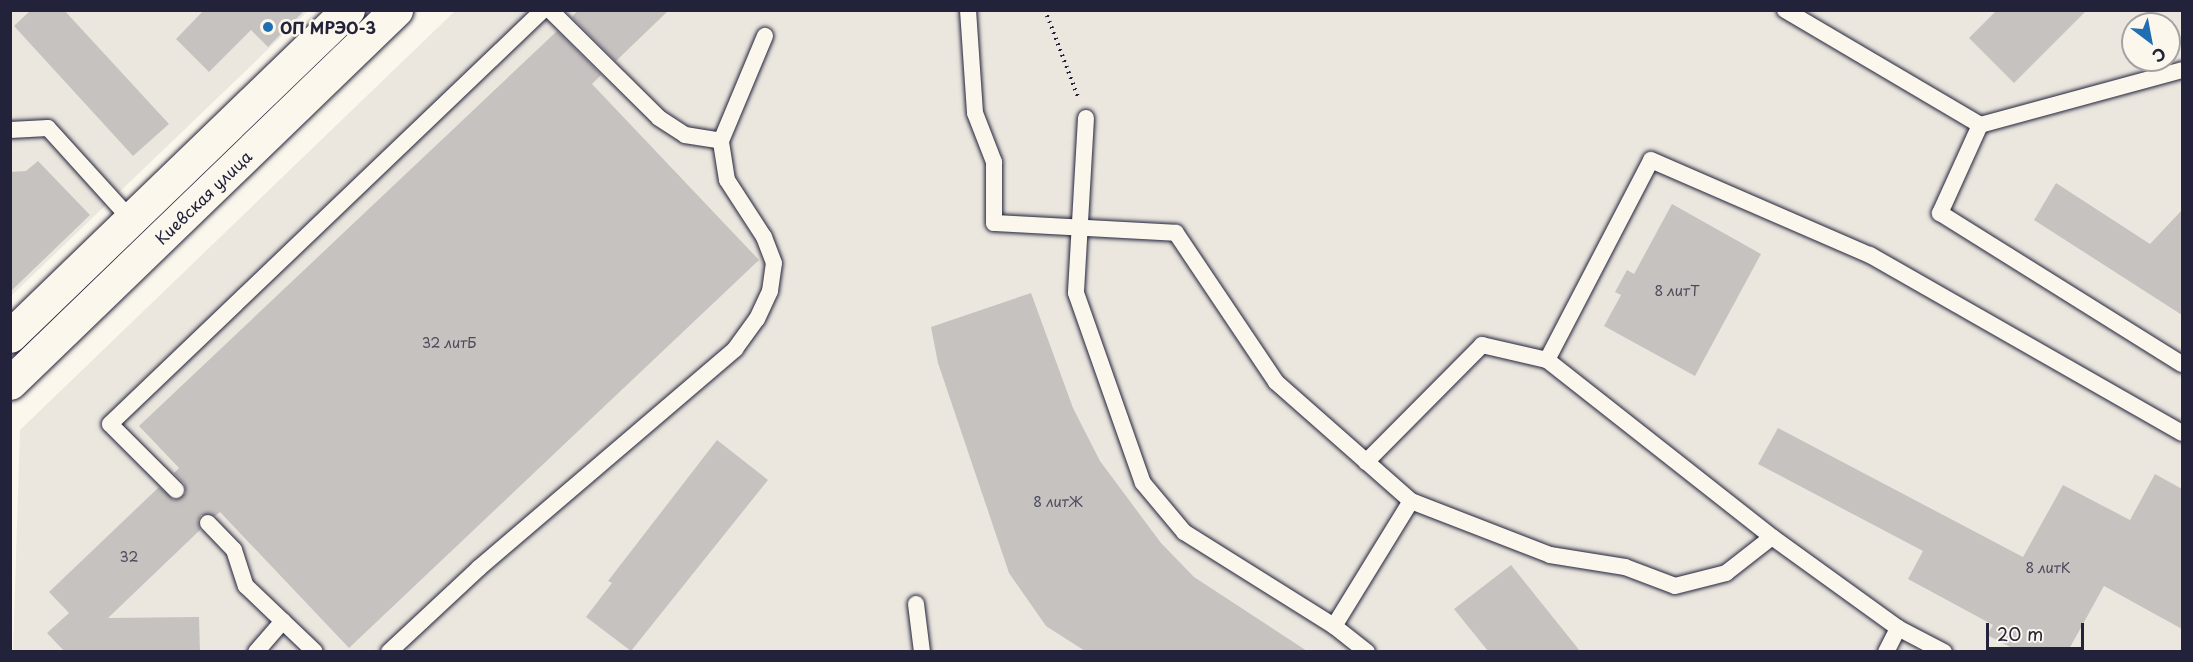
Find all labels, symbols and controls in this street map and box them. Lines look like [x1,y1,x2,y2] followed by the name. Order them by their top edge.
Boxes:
[2121,12,2181,72] north arrow
[280,17,376,37] place label: ОП МРЭО-3
[261,20,275,34] marker: ОП МРЭО-3
[2148,42,2171,69] text: С
[150,146,256,248] street label: Киевская улица
[1654,283,1700,299] house number: 8 литТ
[421,335,477,351] house number: 32 литБ
[1033,494,1083,510] house number: 8 литЖ
[120,549,138,565] house number: 32
[2025,560,2071,576] house number: 8 литК
[1989,611,2086,649] scale bar
[1997,620,2043,647] text: 20 m

